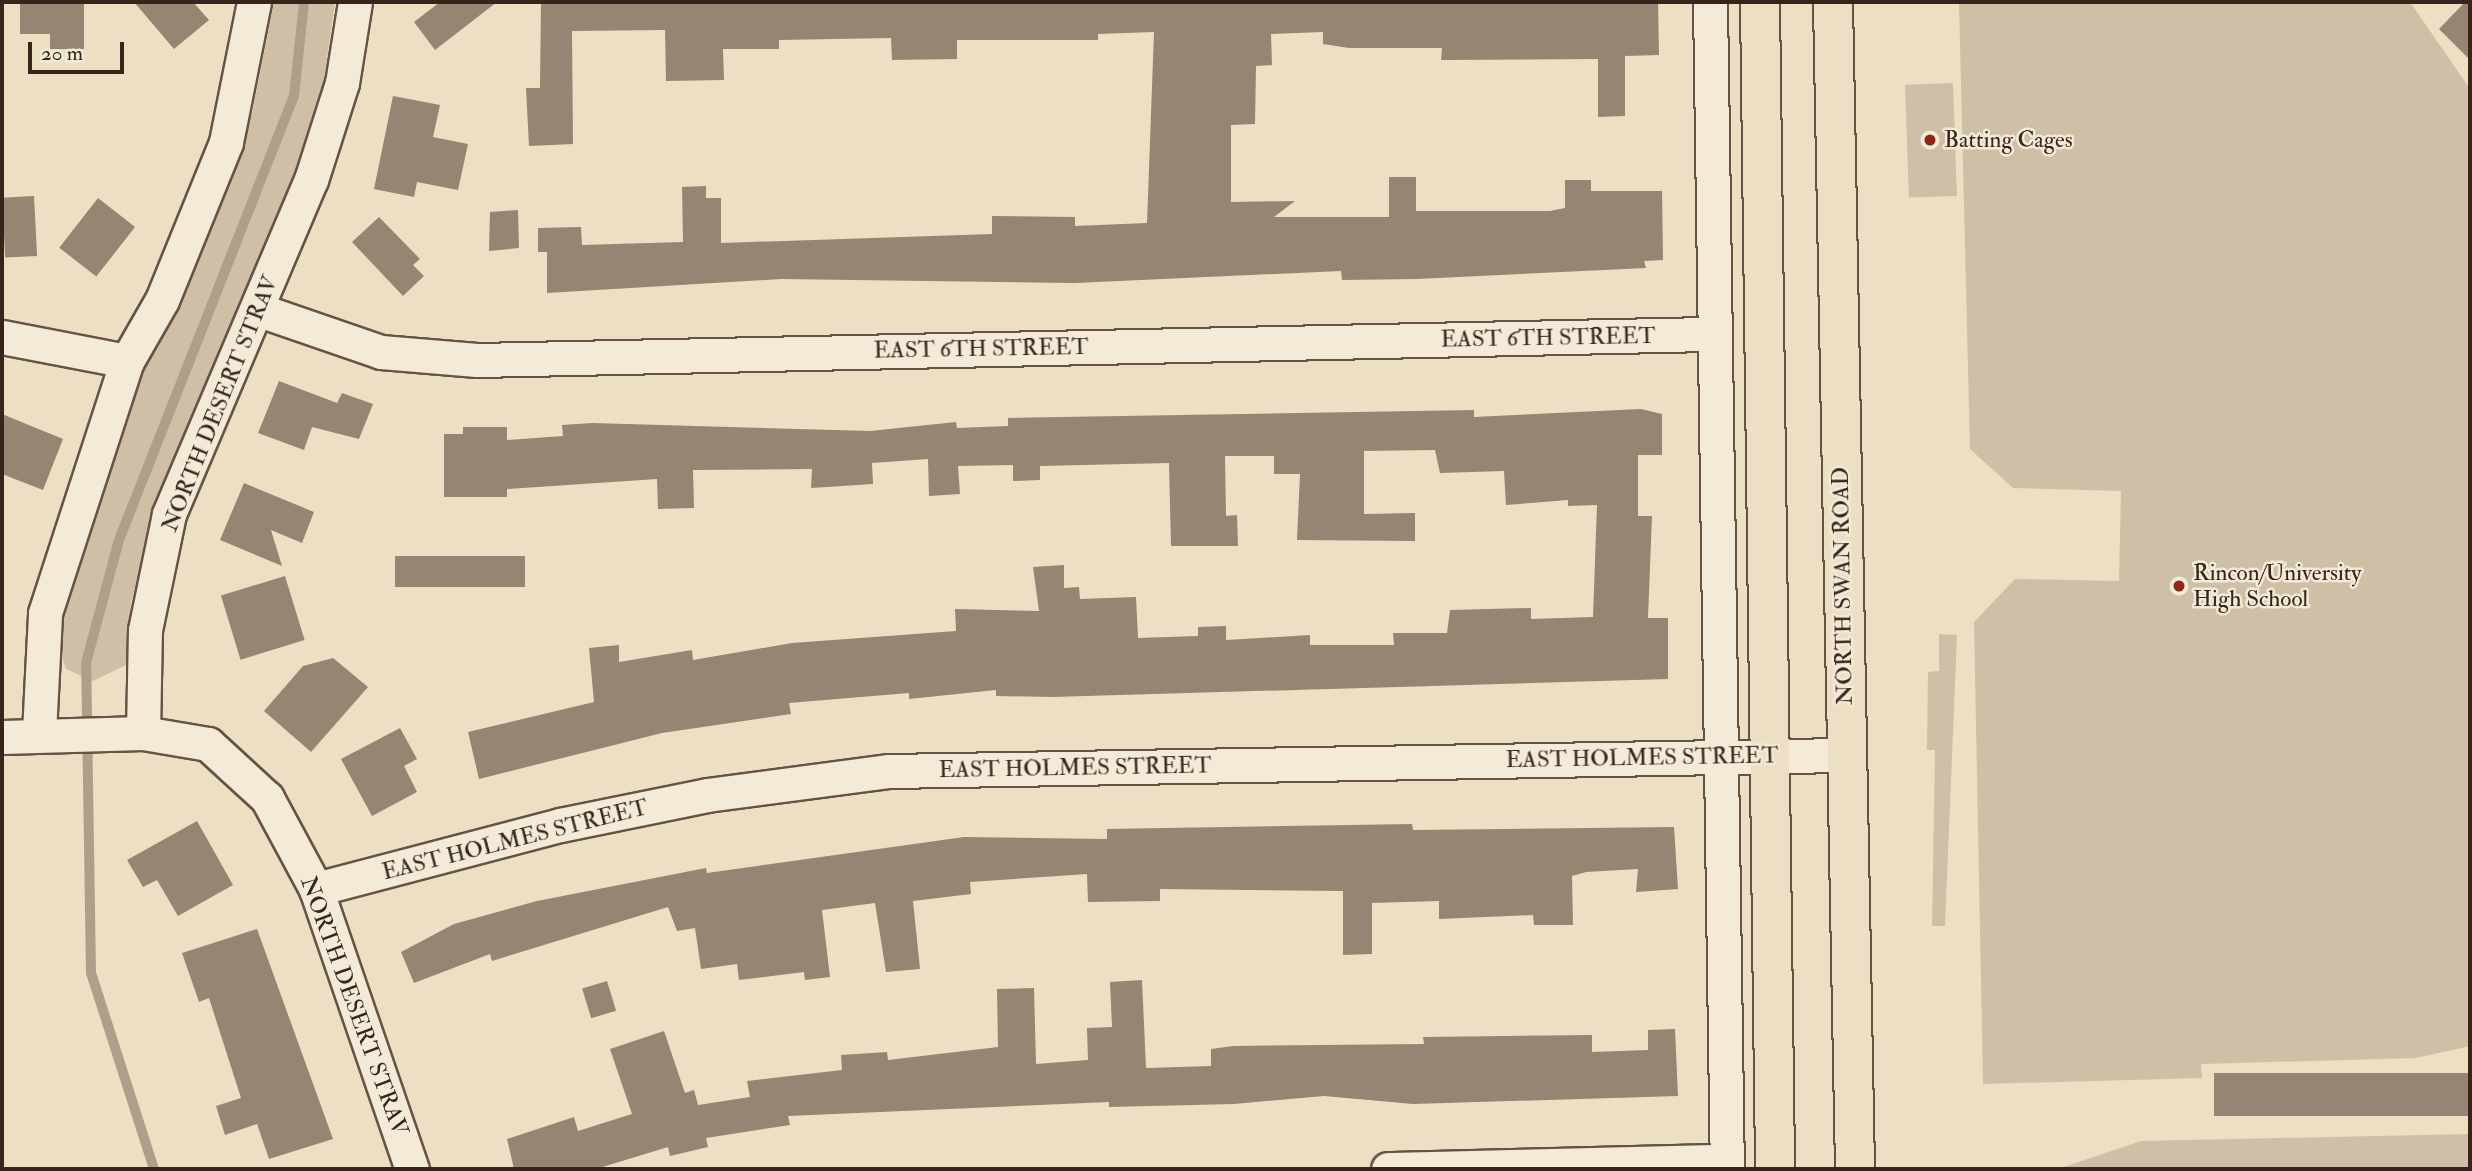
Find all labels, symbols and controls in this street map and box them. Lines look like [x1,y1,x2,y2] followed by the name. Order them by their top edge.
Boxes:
[32,28,128,72] scale bar
[41,40,83,67] text: 20 m
[1944,126,2073,154] place label: Batting Cages
[1922,132,1938,148] marker: Batting Cages
[156,272,284,536] street label: NORTH DESERT STRAV
[1440,322,1656,354] street label: EAST 6TH STREET
[873,333,1089,365] street label: EAST 6TH STREET
[1827,467,1859,705] street label: NORTH SWAN ROAD
[2193,559,2361,613] place label: Rincon/University High School
[2171,578,2187,594] marker: Rincon/University High School
[1505,742,1779,774] street label: EAST HOLMES STREET
[938,752,1212,784] street label: EAST HOLMES STREET
[379,794,651,886] street label: EAST HOLMES STREET
[294,873,414,1139] street label: NORTH DESERT STRAV

